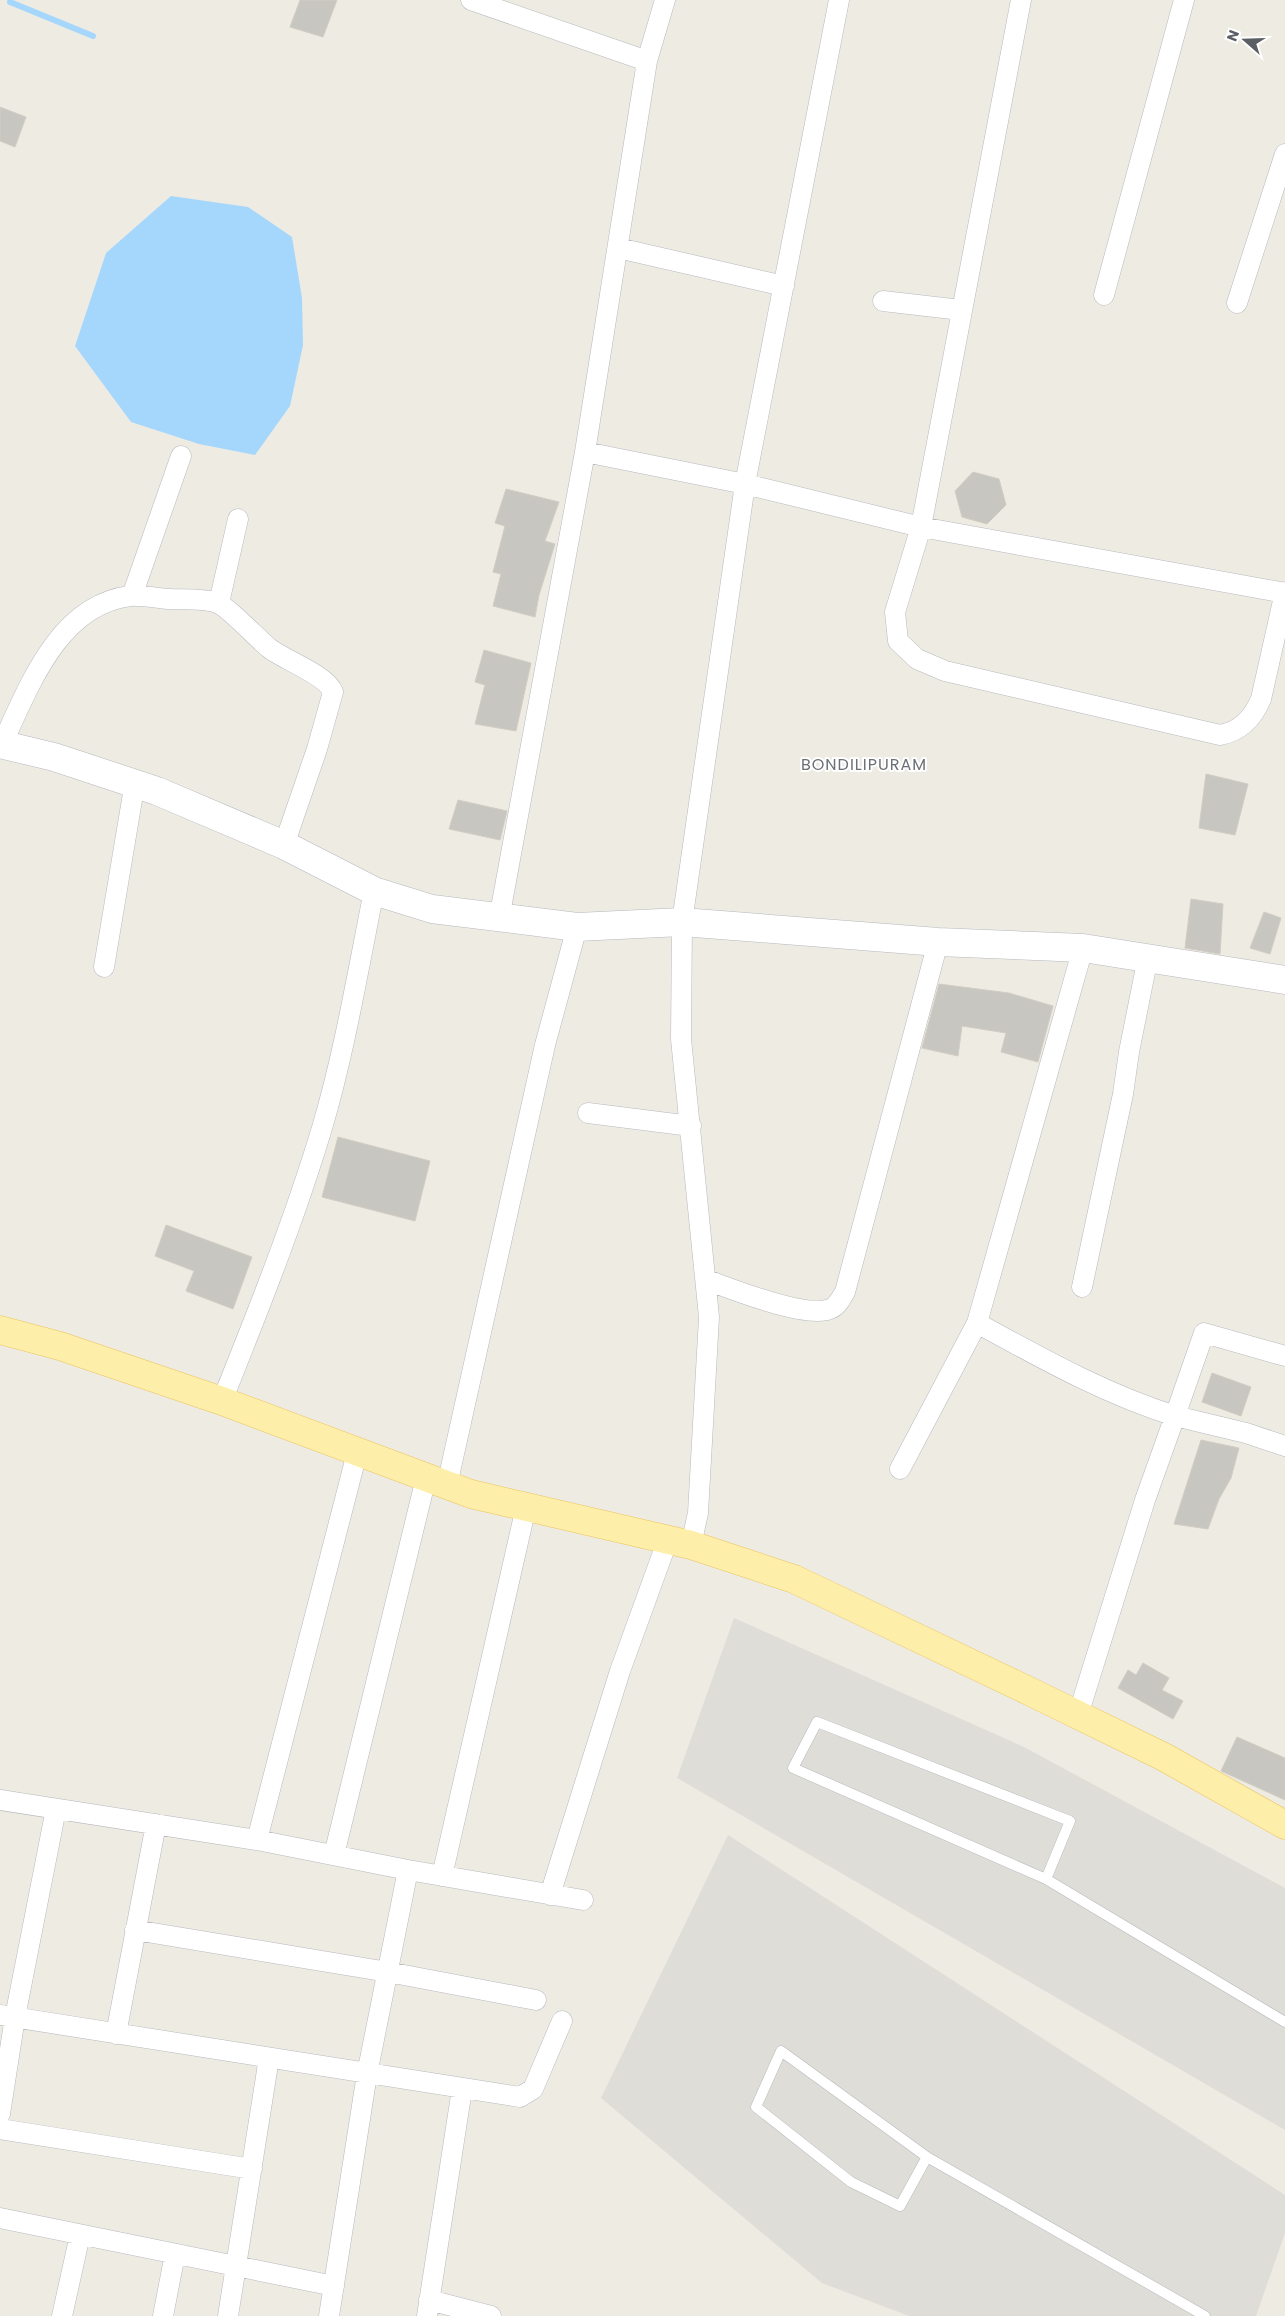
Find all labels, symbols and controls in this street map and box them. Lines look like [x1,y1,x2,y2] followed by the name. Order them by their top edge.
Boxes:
[1220,15,1270,65] north arrow
[1222,27,1244,44] text: N
[801,753,927,776] district label: BONDILIPURAM

